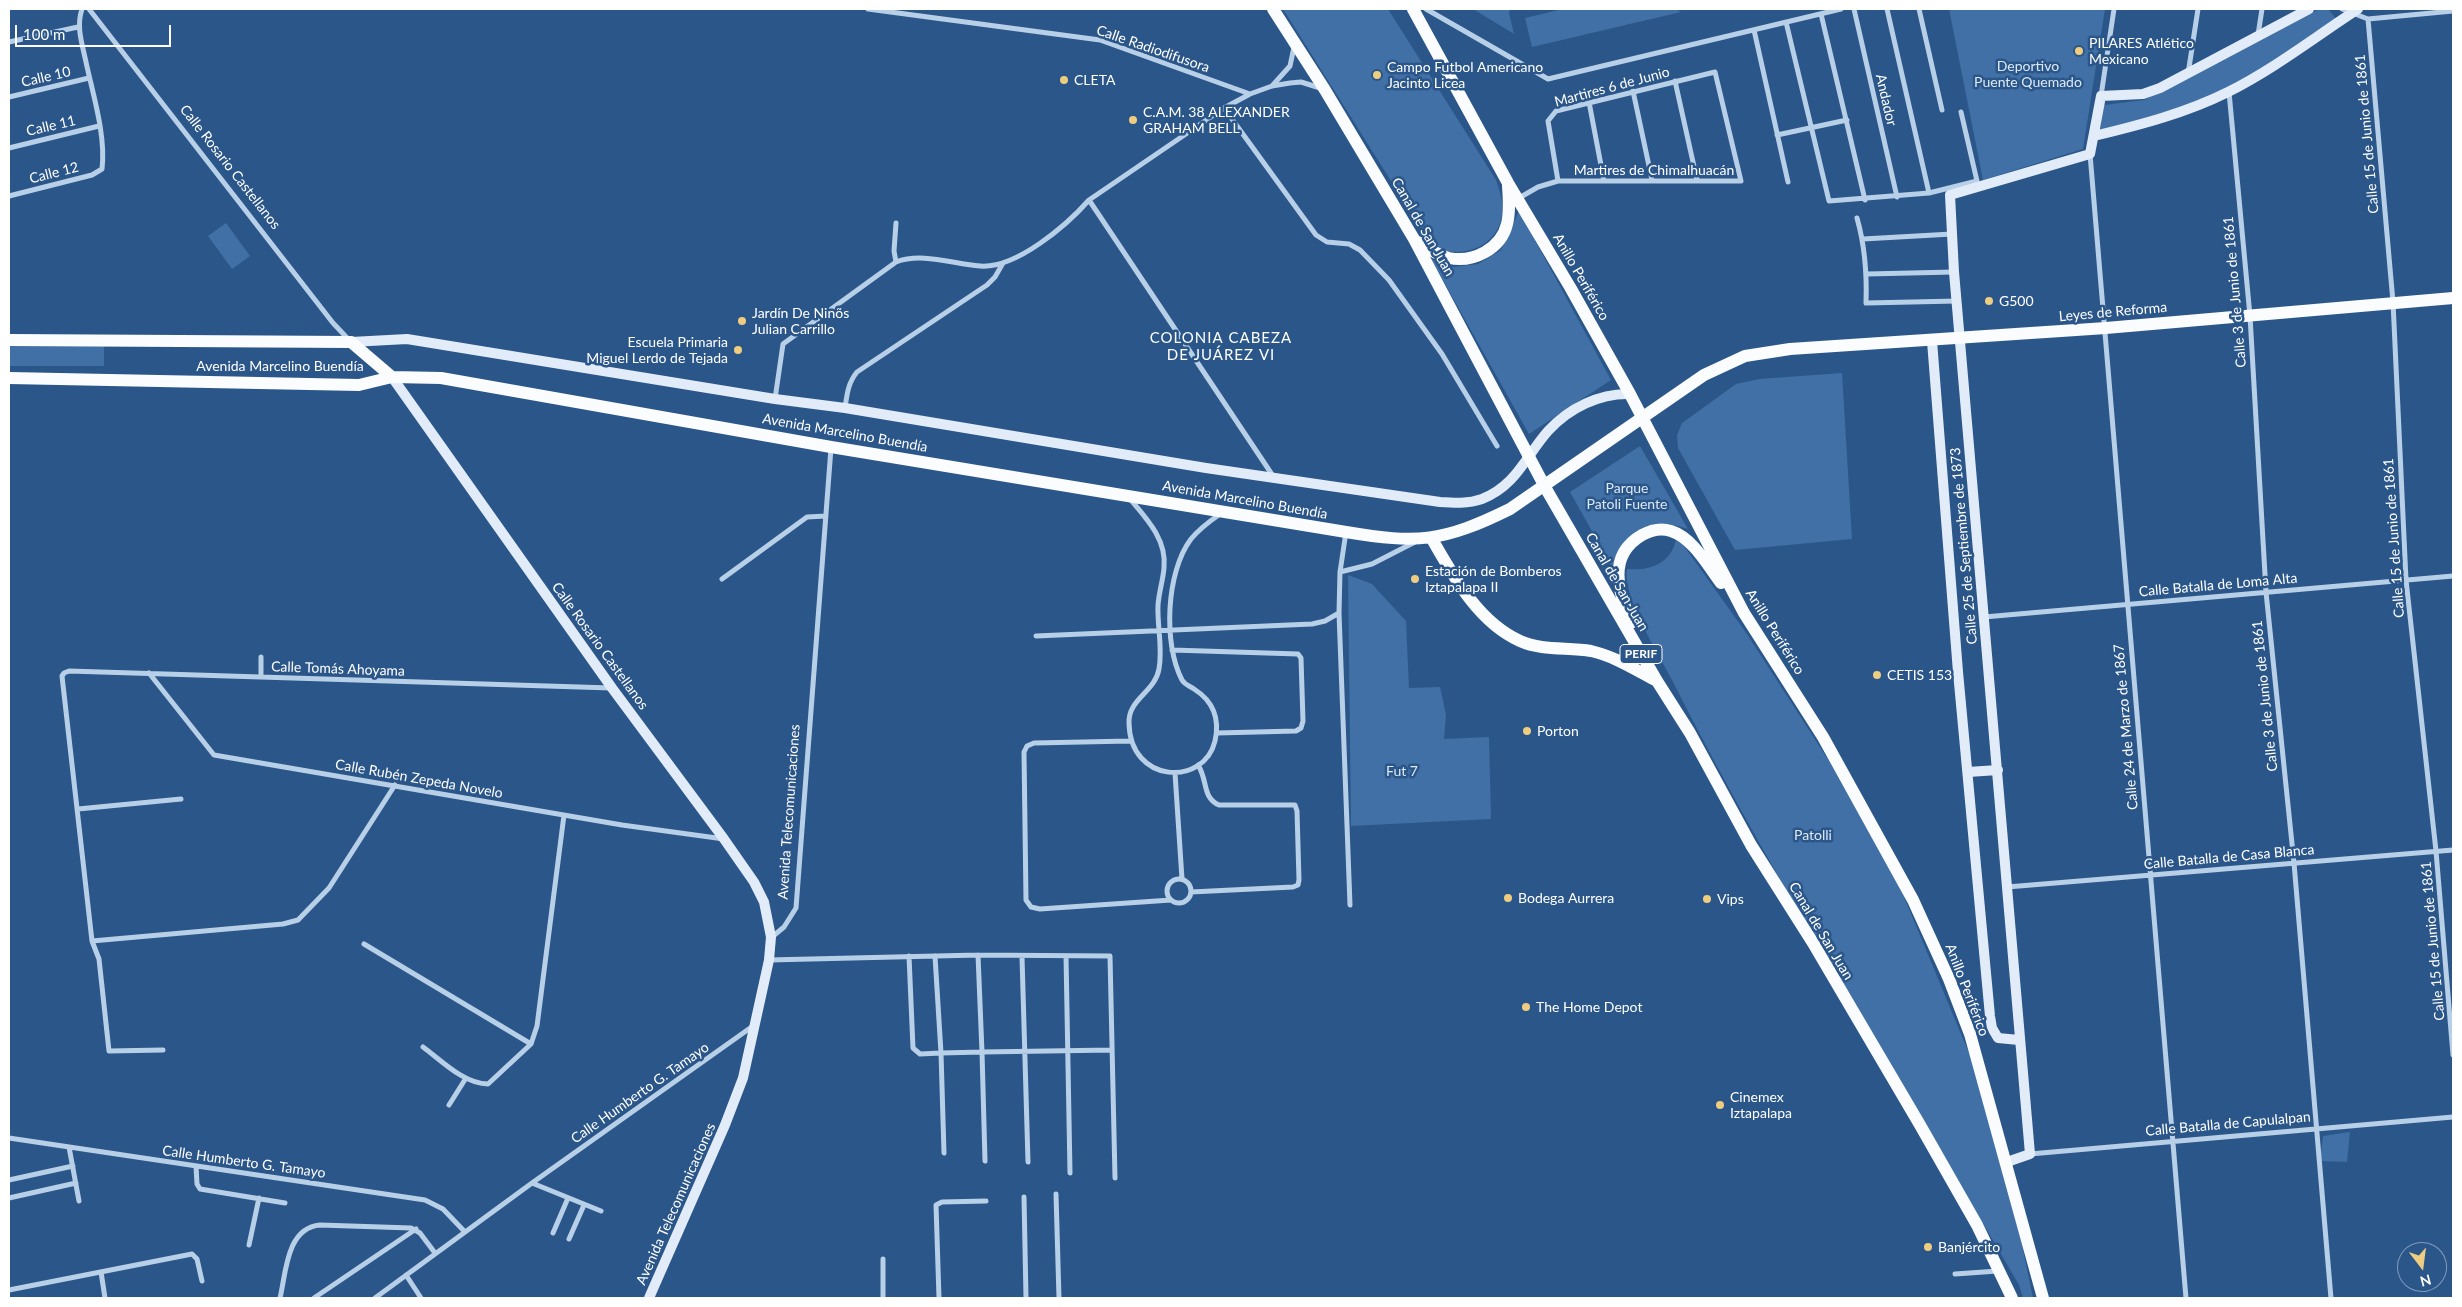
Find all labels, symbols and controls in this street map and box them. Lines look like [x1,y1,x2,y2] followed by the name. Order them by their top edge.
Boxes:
[18,15,174,47] scale bar
[1094,22,1212,76] street label: Calle Radiodifusora
[23,25,65,43] text: 100 m
[2089,35,2194,68] place label: PILARES Atlético Mexicano
[2073,45,2085,57] marker: PILARES Atlético Mexicano
[2352,54,2382,214] street label: Calle 15 de Junio de 1861
[1974,58,2082,90] park label: Deportivo Puente Quemado
[1387,59,1543,92] place label: Campo Futbol Americano Jacinto Licea
[20,63,72,91] street label: Calle 10
[1553,64,1671,110] street label: Martires 6 de Junio
[1371,69,1383,81] marker: Campo Futbol Americano Jacinto Licea
[1074,72,1115,88] place label: CLETA
[1872,72,1900,128] street label: Andador
[1058,74,1070,86] marker: CLETA
[176,101,284,233] street label: Calle Rosario Castellanos
[1143,104,1290,136] place label: C.A.M. 38 ALEXANDER GRAHAM BELL
[25,112,77,140] street label: Calle 11
[1127,114,1139,126] marker: C.A.M. 38 ALEXANDER GRAHAM BELL
[28,159,80,187] street label: Calle 12
[1574,162,1734,178] street label: Martires de Chimalhuacán
[1388,175,1458,279] street label: Canal de San Juan
[2220,216,2250,368] street label: Calle 3 de Junio de 1861
[1549,231,1613,323] street label: Anillo Periférico
[1999,293,2034,309] place label: G500
[1983,295,1995,307] marker: G500
[2058,299,2168,325] street label: Leyes de Reforma
[752,305,849,338] place label: Jardín De Ninõs Julian Carrillo
[736,315,748,327] marker: Jardín De Ninõs Julian Carrillo
[1148,329,1294,364] district label: COLONIA CABEZA DE JUÁREZ VI
[586,334,728,367] place label: Escuela Primaria Miguel Lerdo de Tejada
[732,344,744,356] marker: Escuela Primaria Miguel Lerdo de Tejada
[196,358,364,374] street label: Avenida Marcelino Buendía
[761,410,929,456] street label: Avenida Marcelino Buendía
[1947,447,1981,645] street label: Calle 25 de Septiembre de 1873
[2380,458,2408,618] street label: Calle 15 de Junio de 1861
[1161,477,1329,523] street label: Avenida Marcelino Buendía
[1587,480,1667,512] park label: Parque Patoli Fuente
[1582,530,1652,634] street label: Canal de San Juan
[1425,563,1562,596] place label: Estación de Bomberos Iztapalapa II
[2138,570,2298,600] street label: Calle Batalla de Loma Alta
[1409,573,1421,585] marker: Estación de Bomberos Iztapalapa II
[548,579,652,713] street label: Calle Rosario Castellanos
[1742,586,1808,678] street label: Anillo Periférico
[2249,620,2281,772] street label: Calle 3 de Junio de 1861
[2110,643,2142,811] street label: Calle 24 de Marzo de 1867
[1620,644,1662,664] road number: PERIF
[271,658,405,680] street label: Calle Tomás Ahoyama
[1887,667,1952,683] place label: CETIS 153
[1871,669,1883,681] marker: CETIS 153
[1537,723,1579,739] place label: Porton
[775,724,803,900] street label: Avenida Telecomunicaciones
[1521,725,1533,737] marker: Porton
[334,756,504,802] street label: Calle Rubén Zepeda Novelo
[1386,763,1418,779] park label: Fut 7
[1794,827,1832,843] park label: Patolli
[2143,841,2315,873] street label: Calle Batalla de Casa Blanca
[2418,861,2448,1021] street label: Calle 15 de Junio de 1861
[1785,879,1857,983] street label: Canal de San Juan
[1518,890,1614,906] place label: Bodega Aurrera
[1717,891,1744,907] place label: Vips
[1502,892,1514,904] marker: Bodega Aurrera
[1701,893,1713,905] marker: Vips
[1942,941,1992,1039] street label: Anillo Periférico
[1536,999,1642,1015] place label: The Home Depot
[1520,1001,1532,1013] marker: The Home Depot
[568,1039,712,1147] street label: Calle Humberto G. Tamayo
[1730,1089,1792,1122] place label: Cinemex Iztapalapa
[1714,1099,1726,1111] marker: Cinemex Iztapalapa
[2145,1108,2311,1140] street label: Calle Batalla de Capulalpan
[633,1120,719,1288] street label: Avenida Telecomunicaciones
[161,1142,327,1182] street label: Calle Humberto G. Tamayo
[1938,1239,2000,1255] place label: Banjército
[1922,1241,1934,1253] marker: Banjército
[2397,1242,2447,1292] north arrow
[2418,1271,2433,1291] text: N

